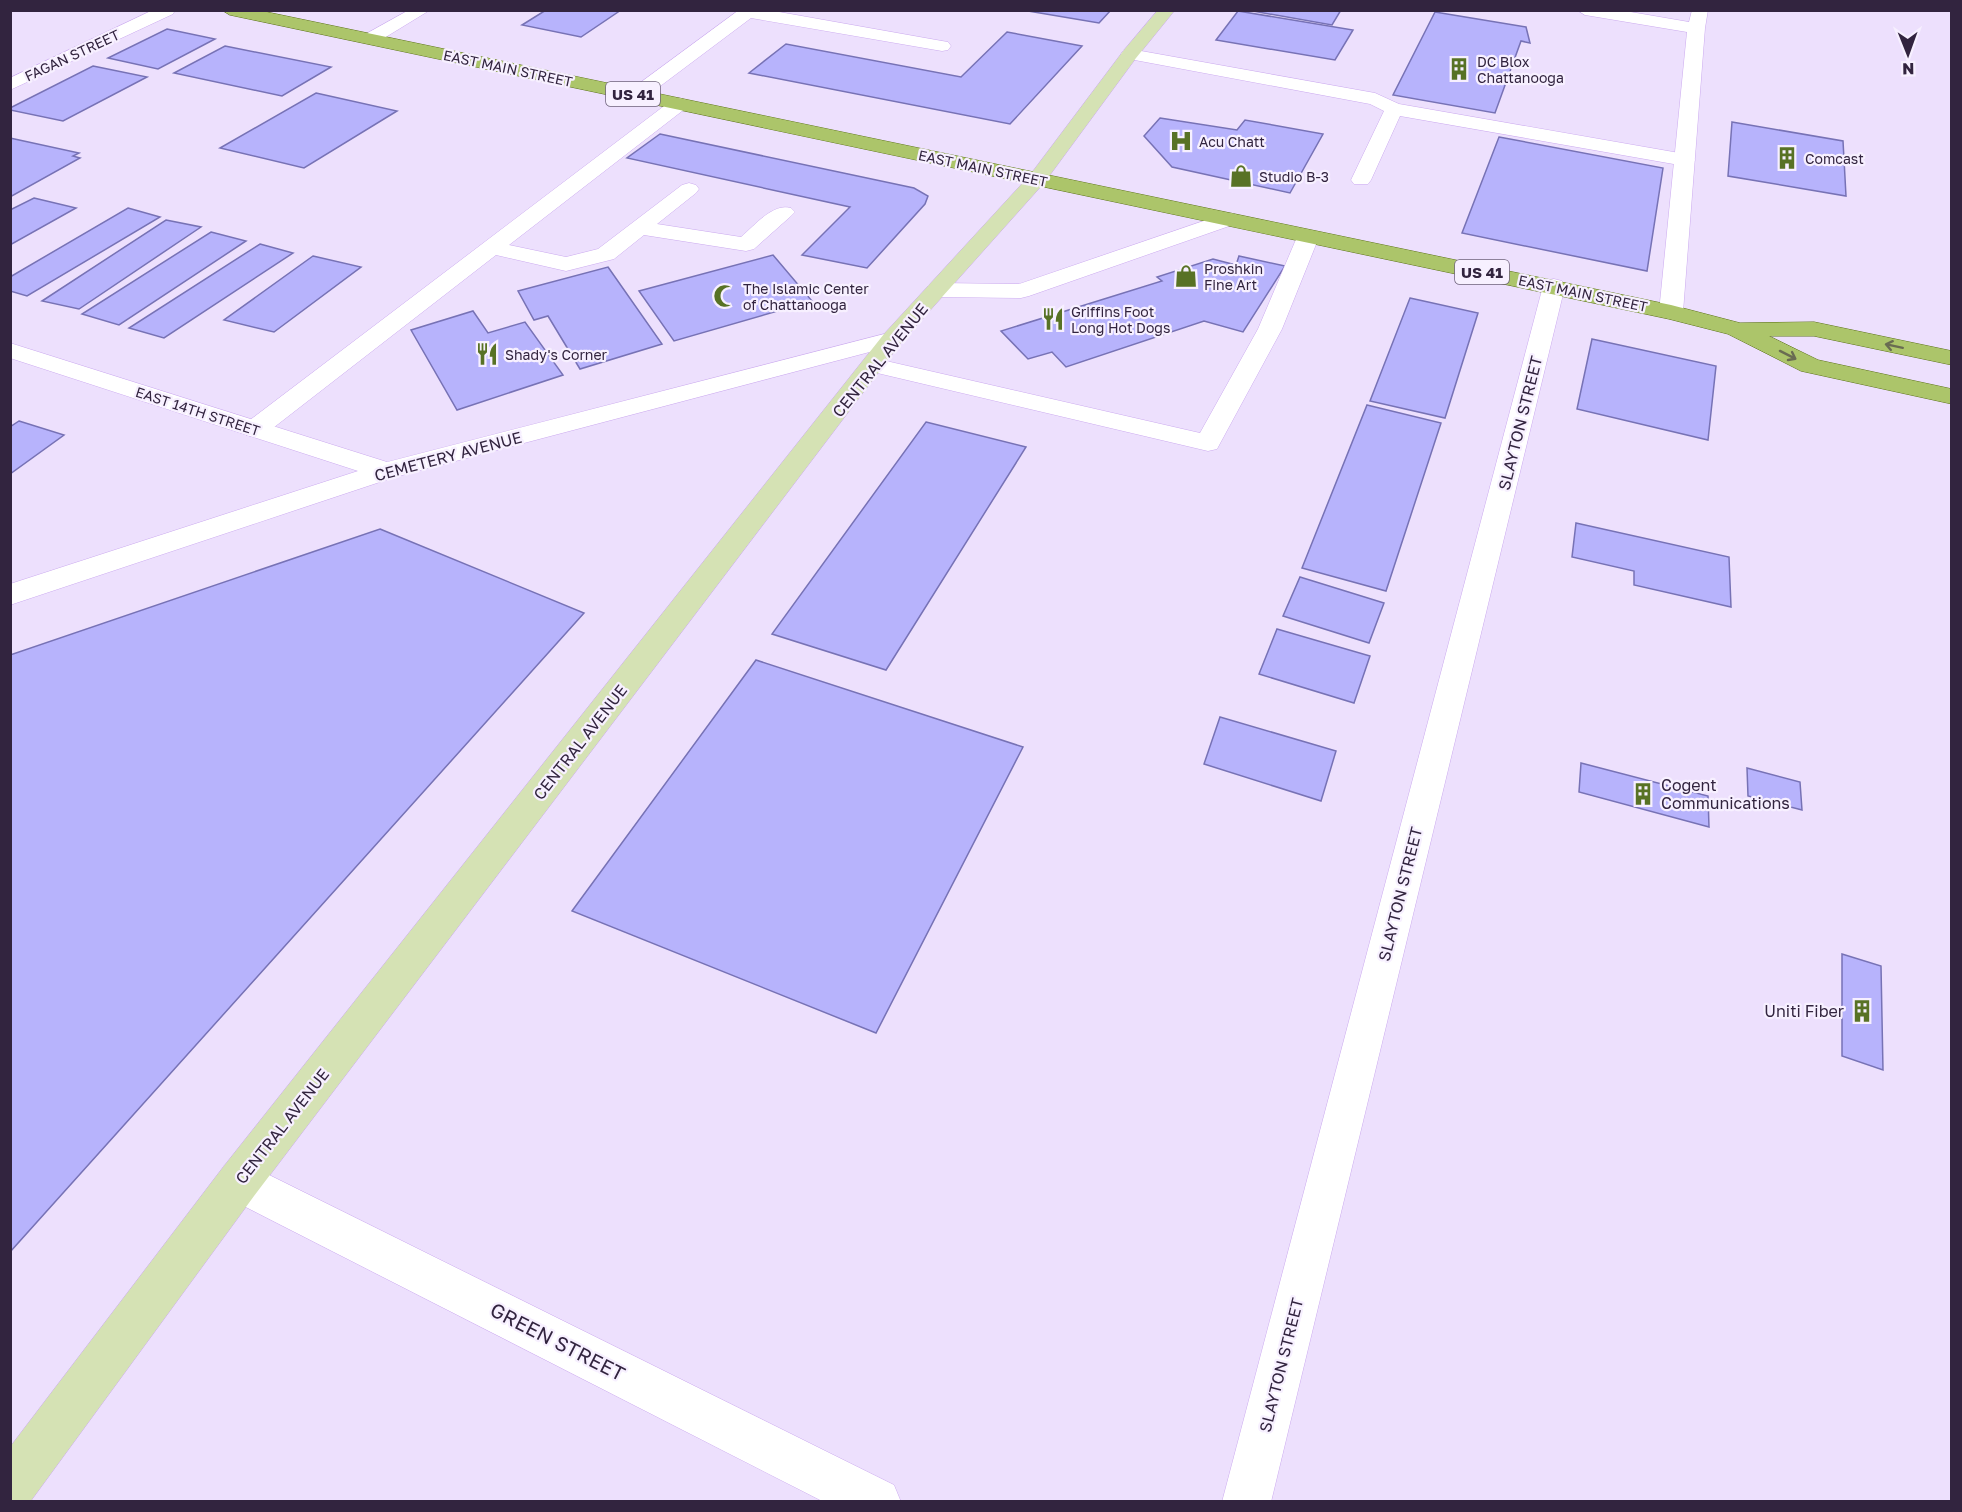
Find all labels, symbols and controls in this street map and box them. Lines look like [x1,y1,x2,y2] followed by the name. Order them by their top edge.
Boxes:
[1878,24,1938,84] north arrow
[22,25,122,84] street label: FAGAN STREET
[442,46,574,90] street label: EAST MAIN STREET
[1477,53,1564,86] place label: DC Blox Chattanooga
[1446,56,1472,82] building icon: DC Blox Chattanooga
[1902,59,1915,79] text: N
[606,82,660,106] road number: US 41
[1168,128,1194,154] hospital icon: Acu Chatt
[1199,133,1265,150] place label: Acu Chatt
[1774,145,1800,171] building icon: Comcast
[917,146,1049,190] street label: EAST MAIN STREET
[1805,150,1864,167] place label: Comcast
[1228,163,1254,189] shop icon: Studio B-3
[1259,168,1329,185] place label: Studio B-3
[1204,260,1263,293] place label: Proshkin Fine Art
[1455,260,1509,284] road number: US 41
[1173,263,1199,289] shop icon: Proshkin Fine Art
[1517,271,1649,315] street label: EAST MAIN STREET
[743,280,869,313] place label: The Islamic Center of Chattanooga
[712,283,738,309] mosque icon: The Islamic Center of Chattanooga
[828,299,932,421] street label: CENTRAL AVENUE
[1071,303,1170,336] place label: Griffins Foot Long Hot Dogs
[1040,306,1066,332] restaurant icon: Griffins Foot Long Hot Dogs
[1885,340,1905,351] one-way arrow
[474,341,500,367] restaurant icon: Shady's Corner
[505,346,608,363] place label: Shady's Corner
[1779,350,1797,362] one-way arrow
[1494,354,1546,492] street label: SLAYTON STREET
[134,383,263,439] street label: EAST 14TH STREET
[372,427,524,485] street label: CEMETERY AVENUE
[529,680,631,804] street label: CENTRAL AVENUE
[1661,775,1790,813] place label: Cogent Communications
[1630,781,1656,807] building icon: Cogent Communications
[1374,825,1426,963] street label: SLAYTON STREET
[1849,998,1875,1024] building icon: Uniti Fiber
[1764,1001,1844,1021] place label: Uniti Fiber
[231,1064,333,1188] street label: CENTRAL AVENUE
[1255,1296,1307,1434] street label: SLAYTON STREET
[487,1297,629,1385] street label: GREEN STREET

